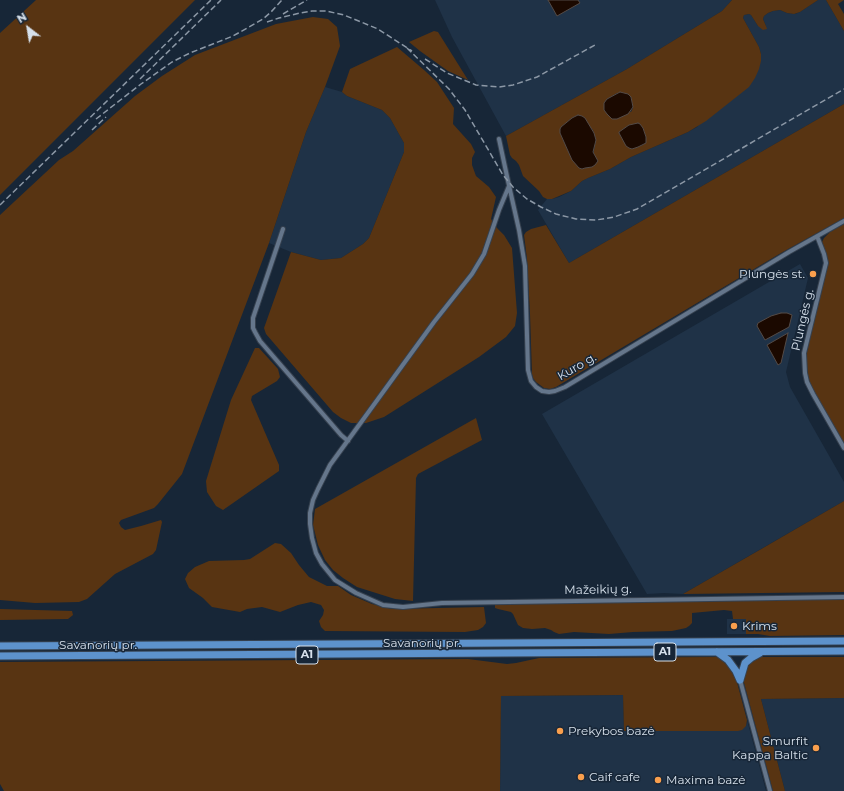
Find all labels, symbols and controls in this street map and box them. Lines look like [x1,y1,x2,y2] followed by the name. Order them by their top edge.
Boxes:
[8,8,48,48] north arrow
[14,9,29,26] text: N
[739,267,805,281] place label: Plungės st.
[808,269,818,279] marker: Plungės st.
[789,288,817,352] street label: Plungės g.
[555,350,599,384] street label: Kuro g.
[564,582,632,598] street label: Mažeikių g.
[742,619,777,633] place label: Krims
[729,621,739,631] marker: Krims
[383,636,461,650] street label: Savanorių pr.
[59,638,137,652] street label: Savanorių pr.
[654,643,676,661] road number: A1
[296,646,318,664] road number: A1
[568,724,655,738] place label: Prekybos bazė
[555,726,565,736] marker: Prekybos bazė
[732,734,808,762] place label: Smurfit Kappa Baltic
[811,743,821,753] marker: Smurfit Kappa Baltic
[589,770,640,784] place label: Caif cafe
[576,772,586,782] marker: Caif cafe
[666,773,746,787] place label: Maxima bazė
[653,775,663,785] marker: Maxima bazė

